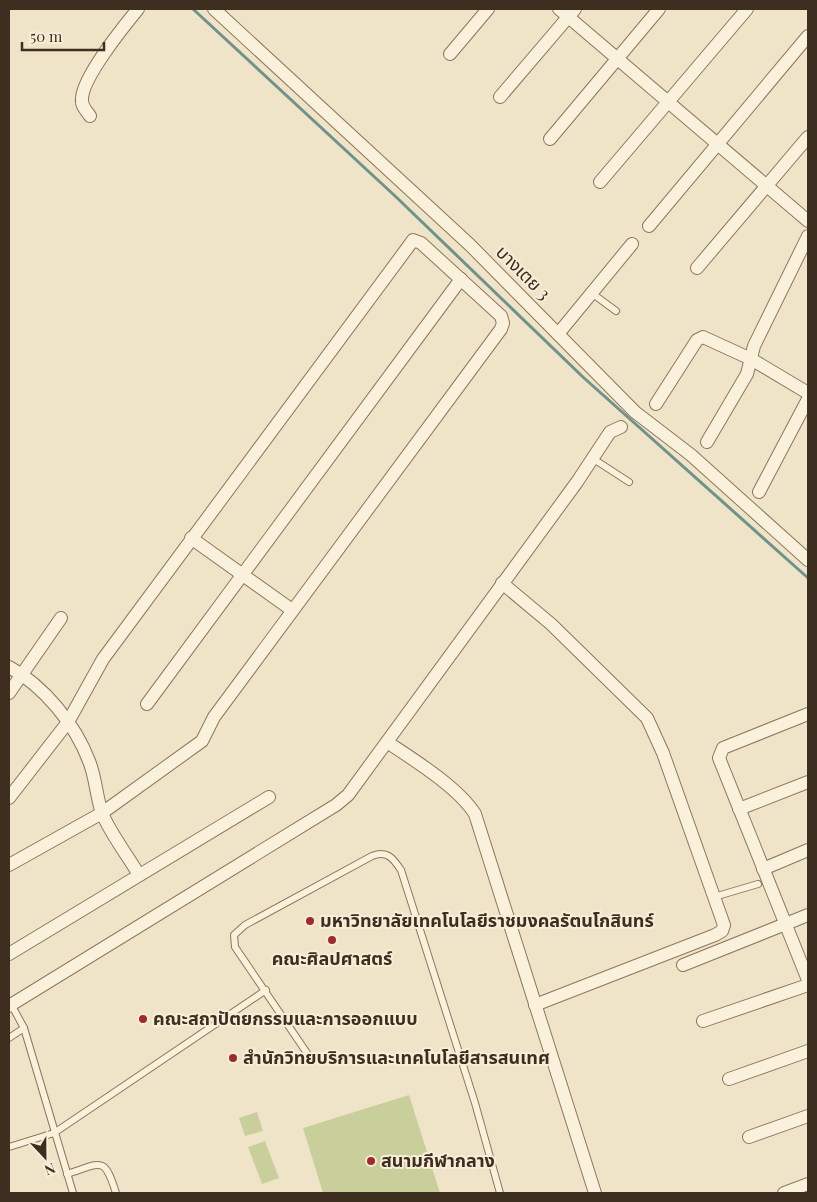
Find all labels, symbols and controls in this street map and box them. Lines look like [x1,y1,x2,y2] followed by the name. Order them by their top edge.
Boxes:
[22,20,105,52] scale bar
[30,26,63,46] text: 50 m
[491,240,556,305] street label: บางเตย 3
[320,908,654,932] place label: มหาวิทยาลัยเทคโนโลยีราชมงคลรัตนโกสินทร์
[304,915,316,927] marker: มหาวิทยาลัยเทคโนโลยีราชมงคลรัตนโกสินทร์
[326,934,338,946] marker: คณะศิลปศาสตร์
[272,946,393,970] place label: คณะศิลปศาสตร์
[153,1006,418,1030] place label: คณะสถาปัตยกรรมและการออกแบบ
[137,1013,149,1025] marker: คณะสถาปัตยกรรมและการออกแบบ
[243,1045,550,1069] place label: สำนักวิทยบริการและเทคโนโลยีสารสนเทศ
[227,1052,239,1064] marker: สำนักวิทยบริการและเทคโนโลยีสารสนเทศ
[20,1132,70,1182] north arrow
[381,1148,495,1172] place label: สนามกีฬากลาง
[365,1155,377,1167] marker: สนามกีฬากลาง
[42,1159,58,1180] text: N

